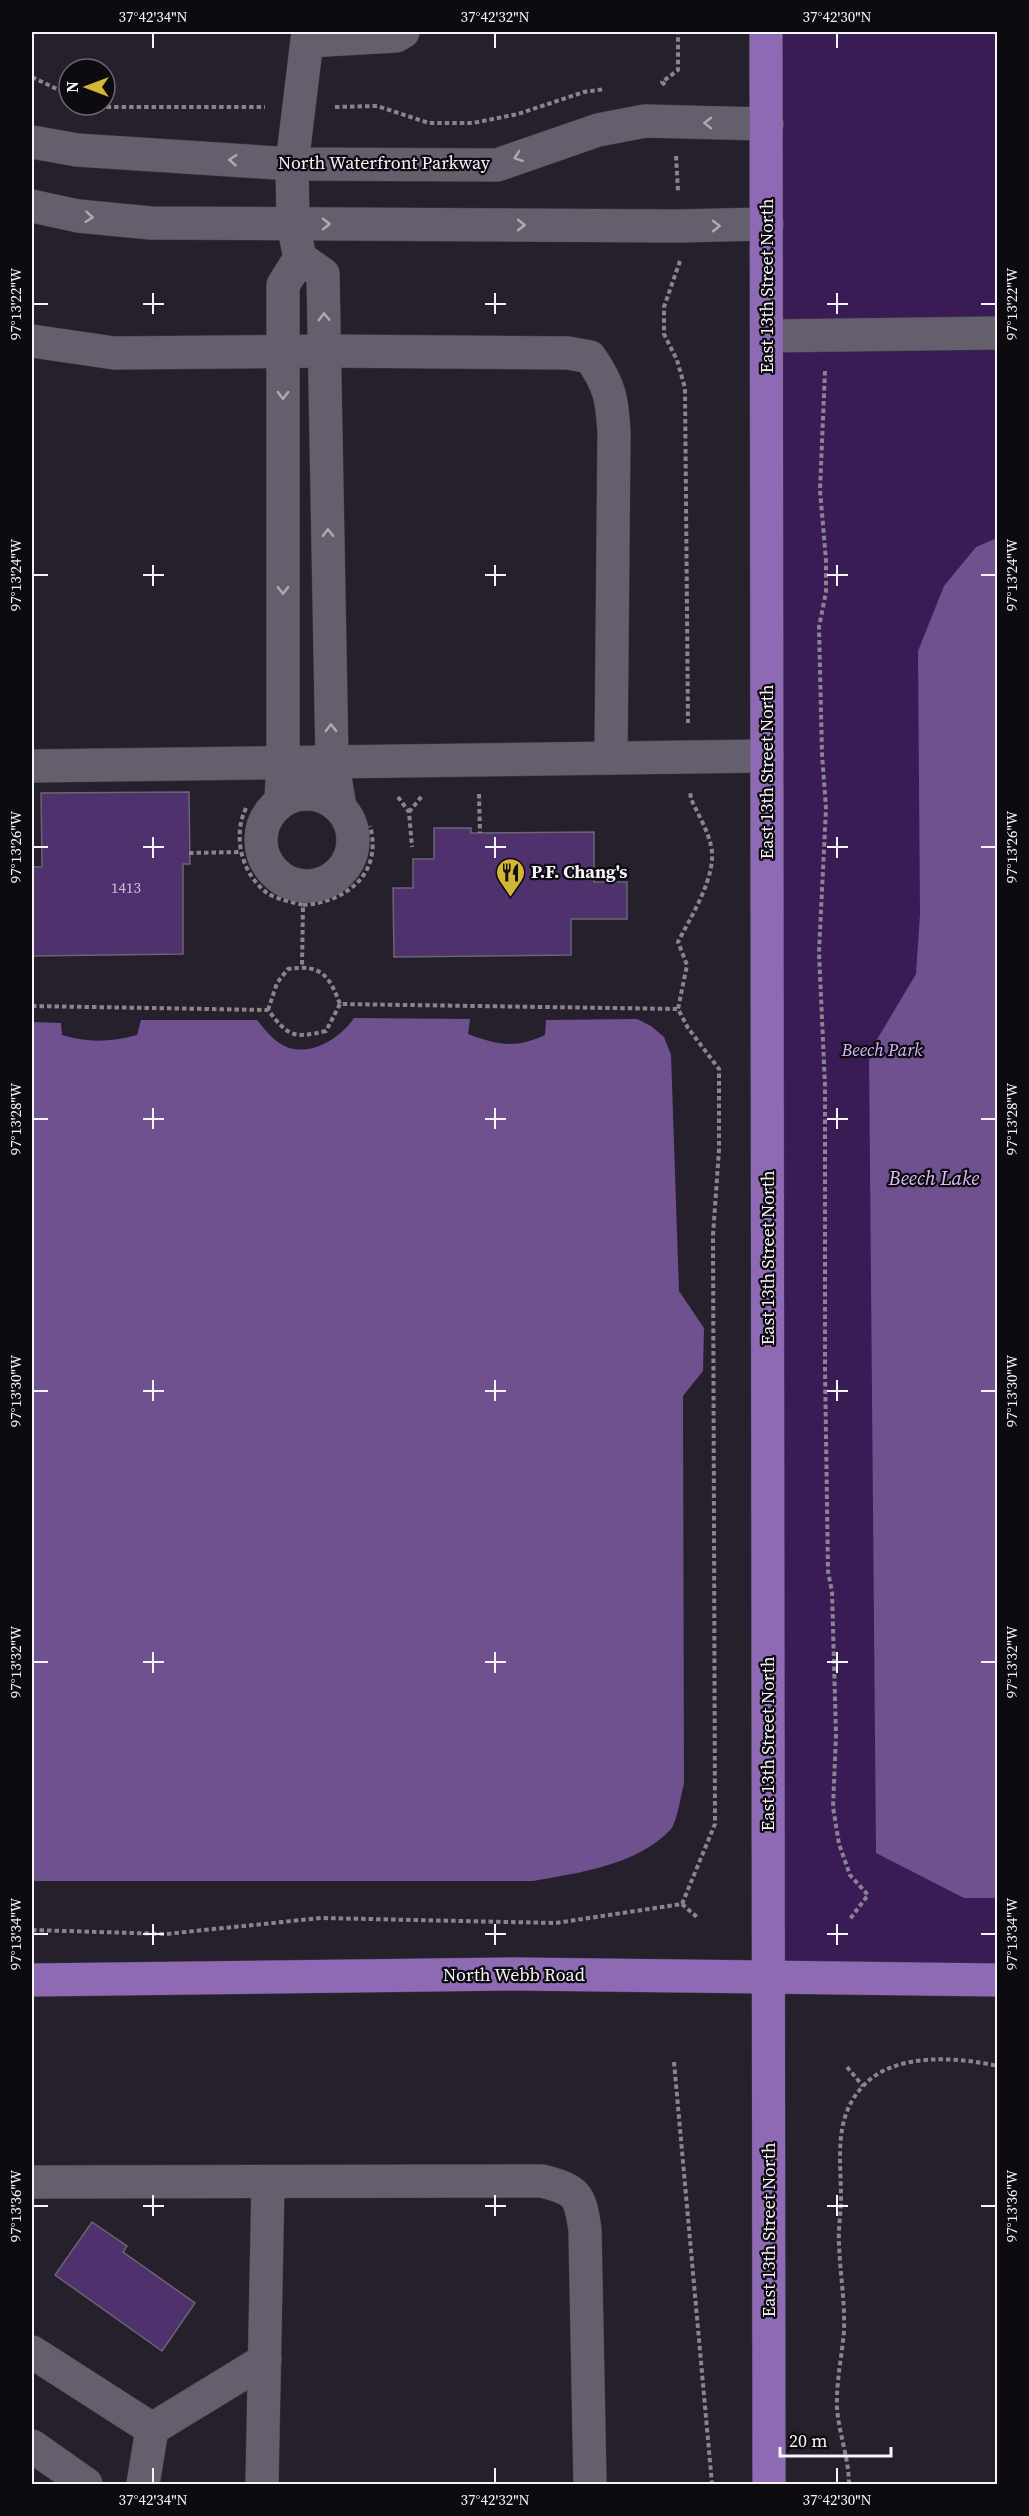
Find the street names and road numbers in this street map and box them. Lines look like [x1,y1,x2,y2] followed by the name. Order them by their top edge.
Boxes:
[278,150,491,175] street label: North Waterfront Parkway
[754,198,779,373] street label: East 13th Street North
[754,684,779,859] street label: East 13th Street North
[755,1170,780,1345] street label: East 13th Street North
[755,1656,780,1831] street label: East 13th Street North
[443,1962,585,1987] street label: North Webb Road
[756,2142,781,2317] street label: East 13th Street North

